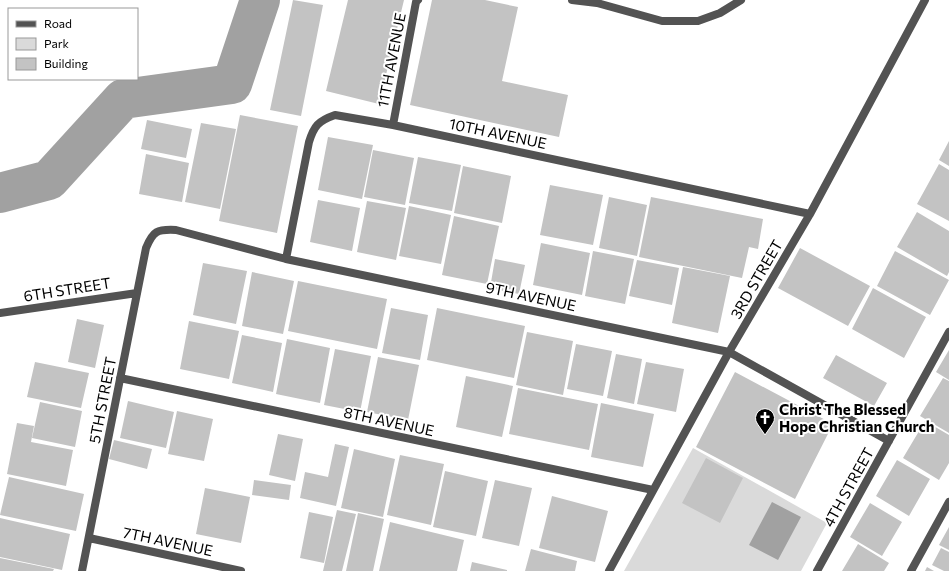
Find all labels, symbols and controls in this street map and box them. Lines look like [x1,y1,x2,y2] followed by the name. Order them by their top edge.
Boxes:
[8,8,138,80] legend
[373,11,409,109] street label: 11TH AVENUE
[44,16,72,30] text: Road
[44,36,70,50] text: Park
[44,56,88,70] text: Building
[448,114,548,152] street label: 10TH AVENUE
[726,236,786,322] street label: 3RD STREET
[22,273,112,305] street label: 6TH STREET
[484,278,578,314] street label: 9TH AVENUE
[85,355,119,445] street label: 5TH STREET
[779,400,934,435] place label: Christ The Blessed Hope Christian Church
[342,403,436,439] street label: 8TH AVENUE
[754,407,776,435] church icon: Christ The Blessed Hope Christian Church
[819,444,877,530] street label: 4TH STREET
[121,523,215,559] street label: 7TH AVENUE

